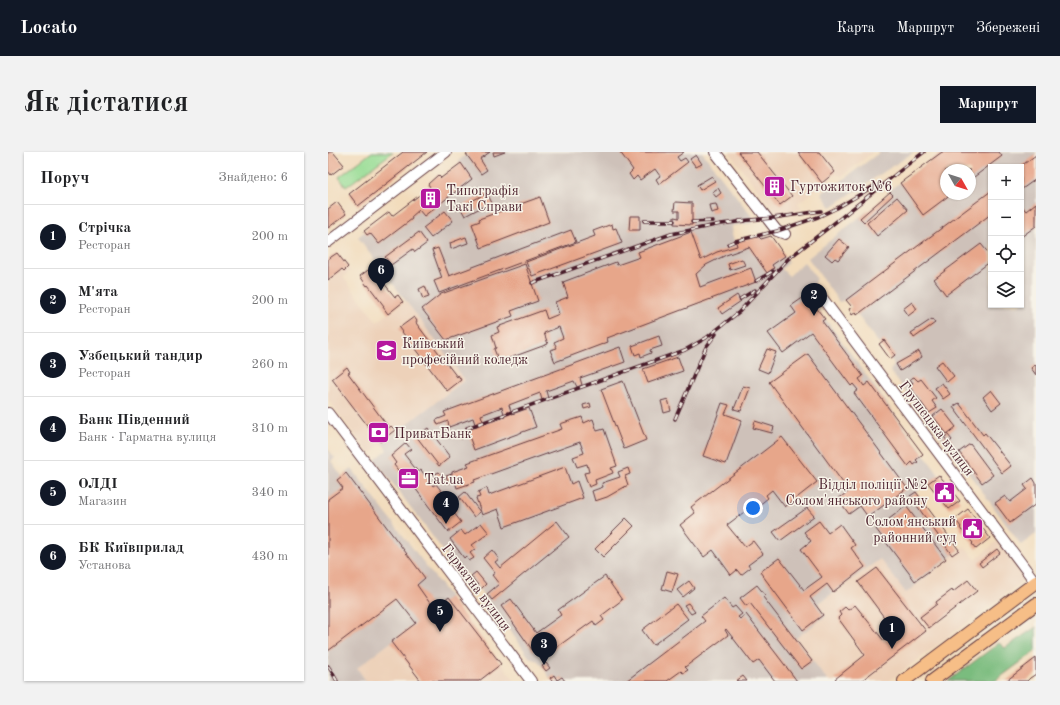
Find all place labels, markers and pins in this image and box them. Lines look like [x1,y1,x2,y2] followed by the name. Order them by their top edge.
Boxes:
[761,173,787,199] building icon: Гуртожиток №6
[790,180,892,194] place label: Гуртожиток №6
[446,184,522,214] place label: Типографія Такі Справи
[417,185,443,211] building icon: Типографія Такі Справи
[368,258,394,291] pin: 6
[801,283,827,316] pin: 2
[402,337,528,368] place label: Київський професійний коледж
[373,338,399,364] school or university icon: Київський професійний коледж
[365,420,391,446] bank icon: ПриватБанк
[394,427,472,441] place label: ПриватБанк
[395,466,421,492] office icon: Tat.ua
[424,473,463,487] place label: Tat.ua
[785,478,929,508] place label: Відділ поліції №2 Солом'янського району
[931,479,957,505] public building icon: Відділ поліції №2 Солом'янського району
[433,491,459,524] pin: 4
[865,515,956,545] place label: Солом'янський районний суд
[959,516,985,542] public building icon: Солом'янський районний суд
[427,599,453,632] pin: 5
[879,616,905,649] pin: 1
[531,632,557,665] pin: 3

